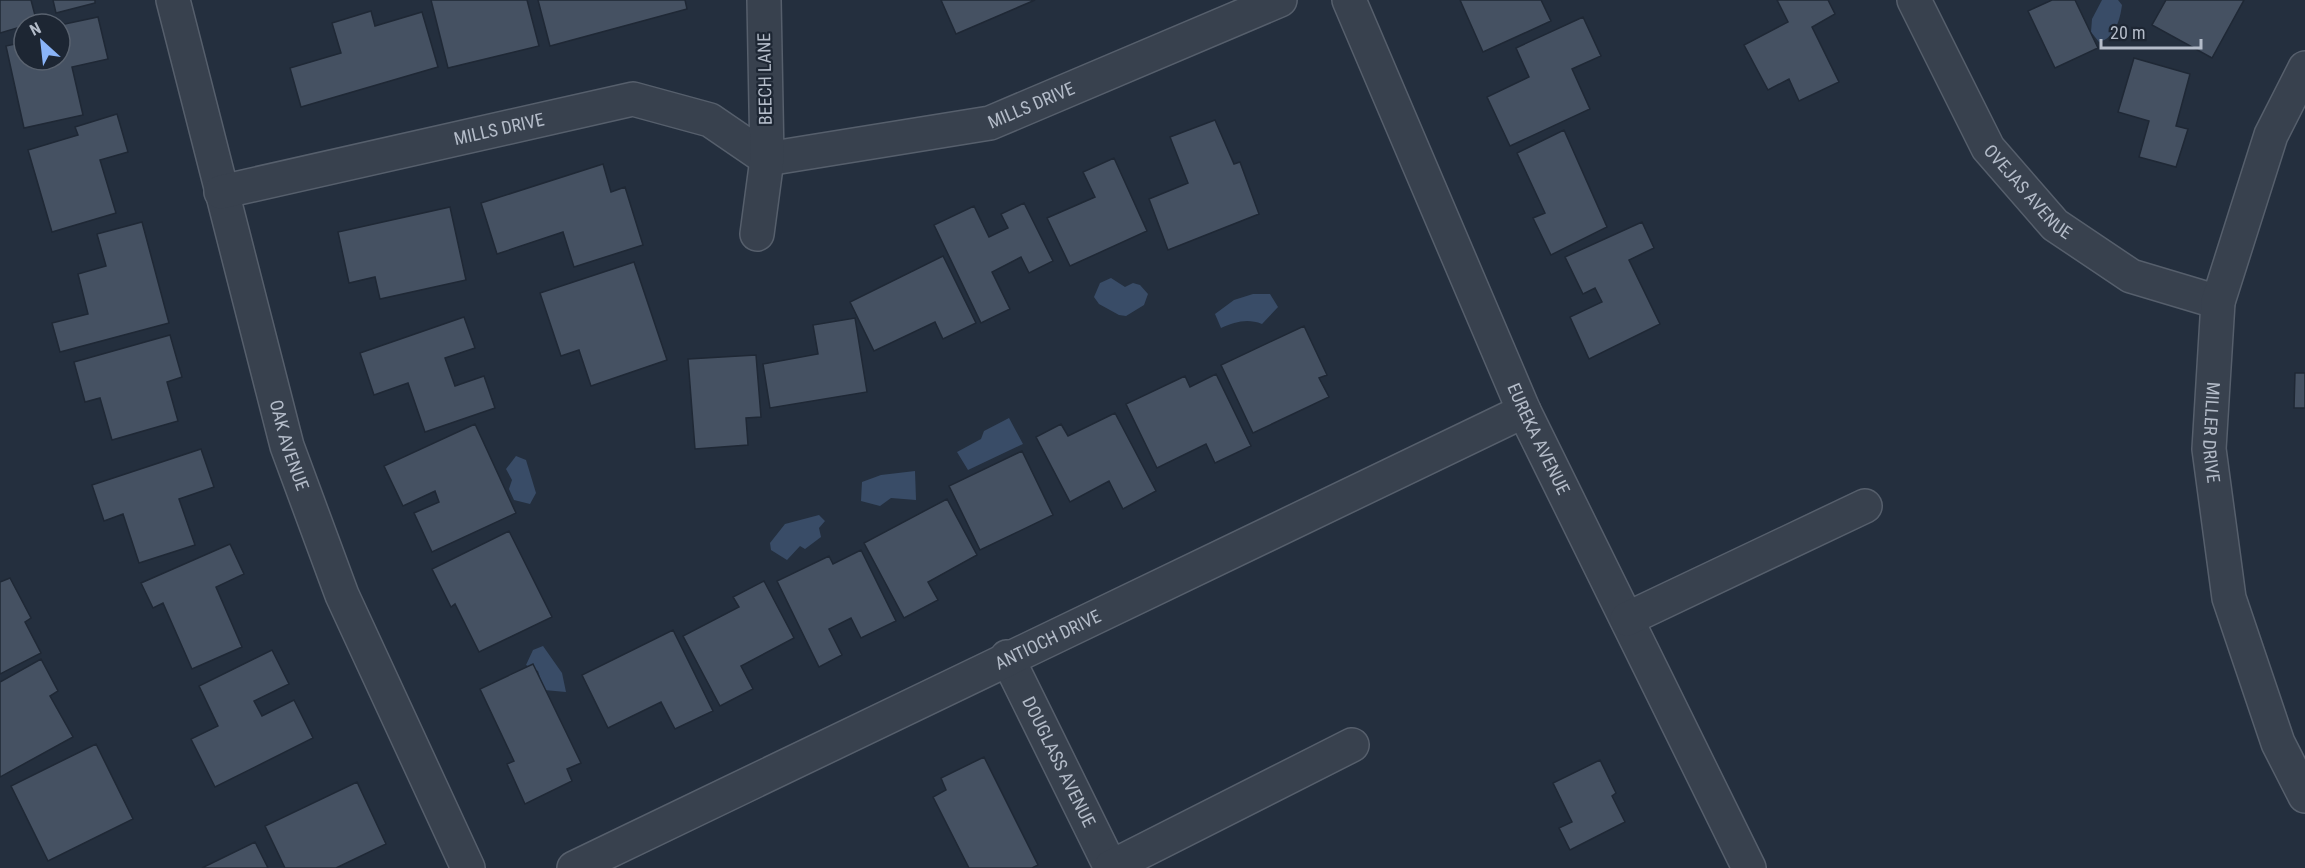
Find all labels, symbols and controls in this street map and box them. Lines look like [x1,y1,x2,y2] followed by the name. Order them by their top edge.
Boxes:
[12,12,72,72] north arrow
[2101,12,2202,50] scale bar
[27,18,44,40] text: N
[2110,22,2145,43] text: 20 m
[753,33,776,125] street label: BEECH LANE
[985,77,1078,133] street label: MILLS DRIVE
[452,108,546,149] street label: MILLS DRIVE
[1980,140,2076,243] street label: OVEJAS AVENUE
[1503,380,1574,498] street label: EUREKA AVENUE
[2199,381,2224,484] street label: MILLER DRIVE
[266,397,313,493] street label: OAK AVENUE
[991,605,1104,674] street label: ANTIOCH DRIVE
[1018,693,1100,830] street label: DOUGLASS AVENUE

